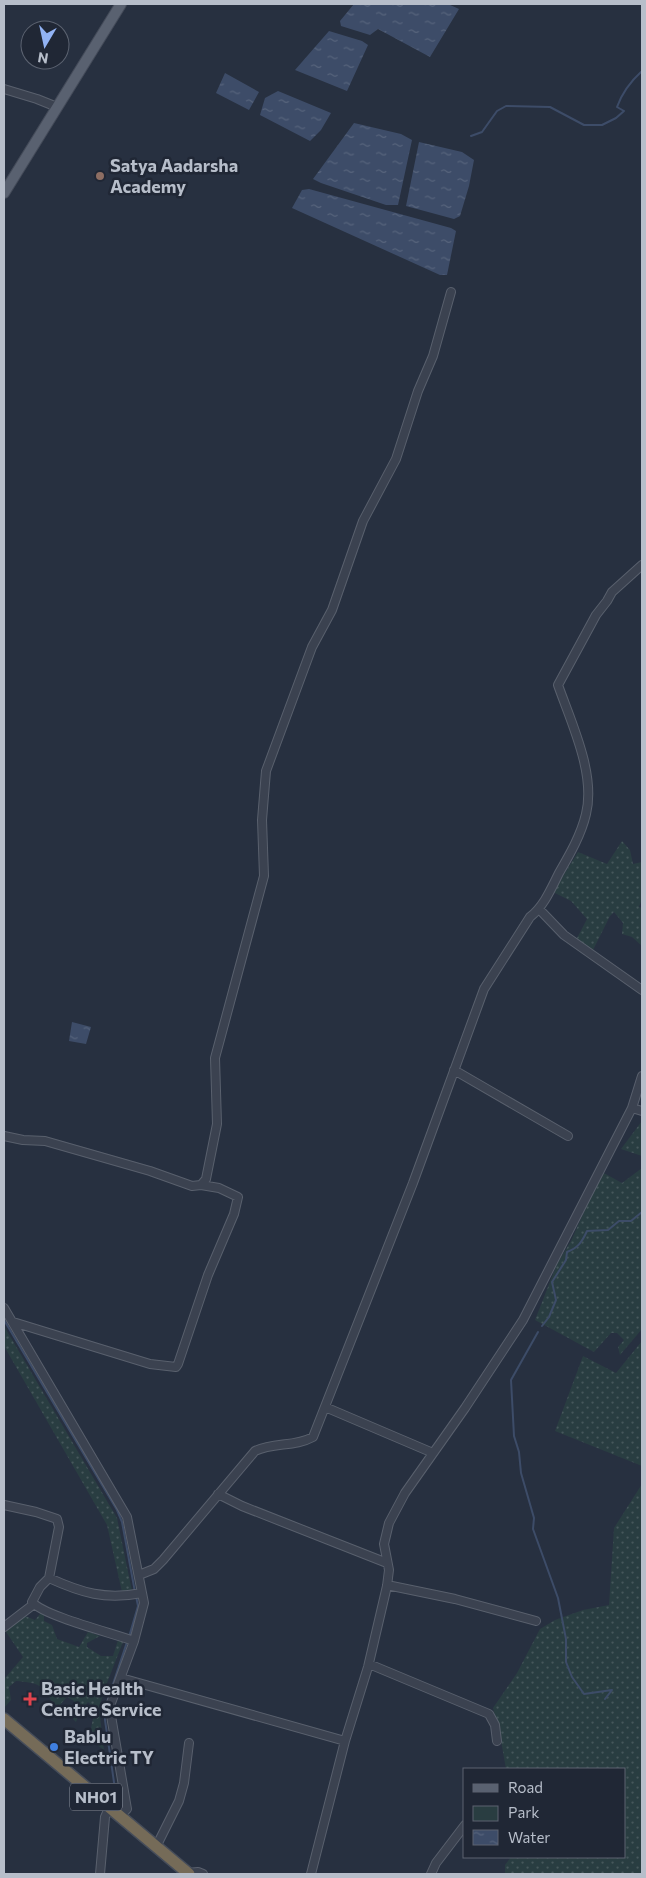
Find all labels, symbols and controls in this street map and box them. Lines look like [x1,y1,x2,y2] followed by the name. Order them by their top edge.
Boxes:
[20,20,70,70] north arrow
[36,49,49,68] text: N
[110,154,238,197] place label: Satya Aadarsha Academy
[94,170,106,182] marker: Satya Aadarsha Academy
[41,1677,162,1720] place label: Basic Health Centre Service
[23,1692,37,1706] marker: Basic Health Centre Service
[64,1725,154,1768] place label: Bablu Electric TY
[48,1741,60,1753] marker: Bablu Electric TY
[463,1768,626,1858] legend
[508,1778,543,1796] text: Road
[70,1784,122,1810] road number: NH01
[508,1803,539,1821] text: Park
[508,1828,550,1846] text: Water

